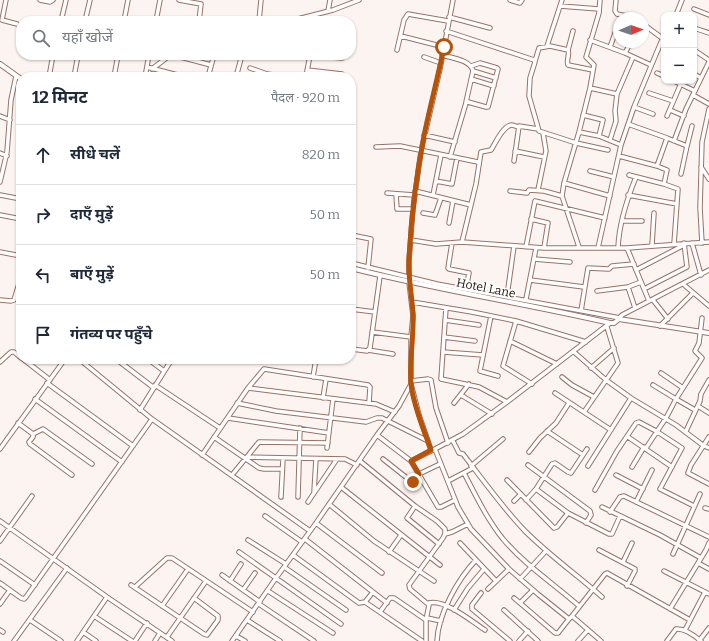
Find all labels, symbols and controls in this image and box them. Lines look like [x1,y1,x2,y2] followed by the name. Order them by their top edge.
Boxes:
[613,12,649,48] north arrow
[661,12,697,84] map controls
[661,12,697,48] button: +
[16,16,356,60] search box
[30,27,52,49] icon: search
[62,28,113,46] text: यहाँ खोजें
[435,38,453,56] route start
[661,48,697,84] button: −
[32,87,88,108] text: 12 मिनट
[271,90,340,105] text: पैदल · 920 m
[32,144,54,166] icon: ahead
[70,145,120,163] text: सीधे चलें
[302,147,340,162] text: 820 m
[32,204,54,226] icon: right
[70,205,113,223] text: दाएँ मुड़ें
[310,207,340,222] text: 50 m
[32,264,54,286] icon: left
[70,265,114,283] text: बाएँ मुड़ें
[310,267,340,282] text: 50 m
[455,275,517,301] street label: Hotel Lane
[32,324,54,346] icon: arrive
[70,325,153,343] text: गंतव्य पर पहुँचे
[404,473,422,491] route end

